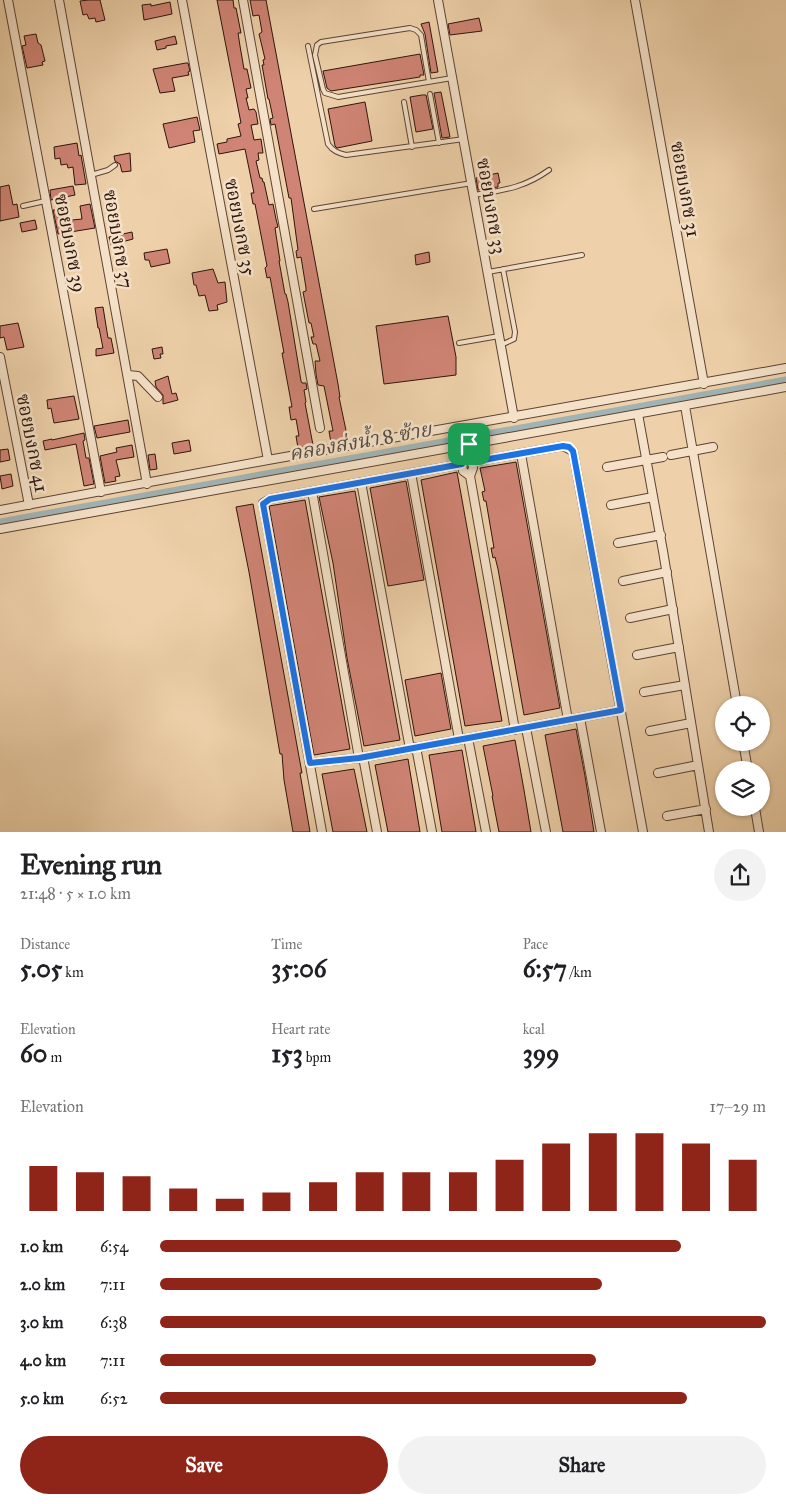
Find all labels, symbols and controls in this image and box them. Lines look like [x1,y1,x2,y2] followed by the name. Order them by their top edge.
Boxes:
[666,139,705,239] street label: ซอยบงกช 31
[472,156,511,256] street label: ซอยบงกช 33
[220,177,261,278] street label: ซอยบงกช 35
[99,188,138,290] street label: ซอยบงกช 37
[50,192,91,294] street label: ซอยบงกช 39
[12,392,53,494] street label: ซอยบงกช 41
[286,414,434,465] water label: คลองส่งน้ำ 8 ซ้าย
[448,423,490,465] pin
[455,430,483,458] icon: arrive
[715,696,770,816] map controls
[715,696,770,751] button: locate
[715,761,770,816] button: layers
[20,847,162,882] text: Evening run
[714,849,766,901] button: share
[20,884,131,903] text: 21:48 · 5 × 1.0 km
[20,936,70,953] text: Distance
[271,936,302,953] text: Time
[523,936,548,953] text: Pace
[20,953,62,984] text: 5.05
[271,953,327,984] text: 35:06
[523,953,567,984] text: 6:57
[62,964,84,981] text: km
[567,964,592,981] text: /km
[20,1021,76,1038] text: Elevation
[271,1021,330,1038] text: Heart rate
[523,1021,545,1038] text: kcal
[20,1038,47,1069] text: 60
[271,1038,303,1069] text: 153
[523,1038,560,1069] text: 399
[47,1049,62,1066] text: m
[303,1049,331,1066] text: bpm
[20,1097,84,1116] text: Elevation
[709,1097,766,1116] text: 17–29 m
[20,1237,63,1256] text: 1.0 km
[100,1237,128,1256] text: 6:54
[20,1275,65,1294] text: 2.0 km
[100,1275,125,1294] text: 7:11
[20,1313,63,1332] text: 3.0 km
[100,1313,127,1332] text: 6:38
[20,1351,66,1370] text: 4.0 km
[100,1351,125,1370] text: 7:11
[20,1389,64,1408] text: 5.0 km
[100,1389,128,1408] text: 6:52
[20,1436,388,1494] button: Save
[398,1436,766,1494] button: Share

